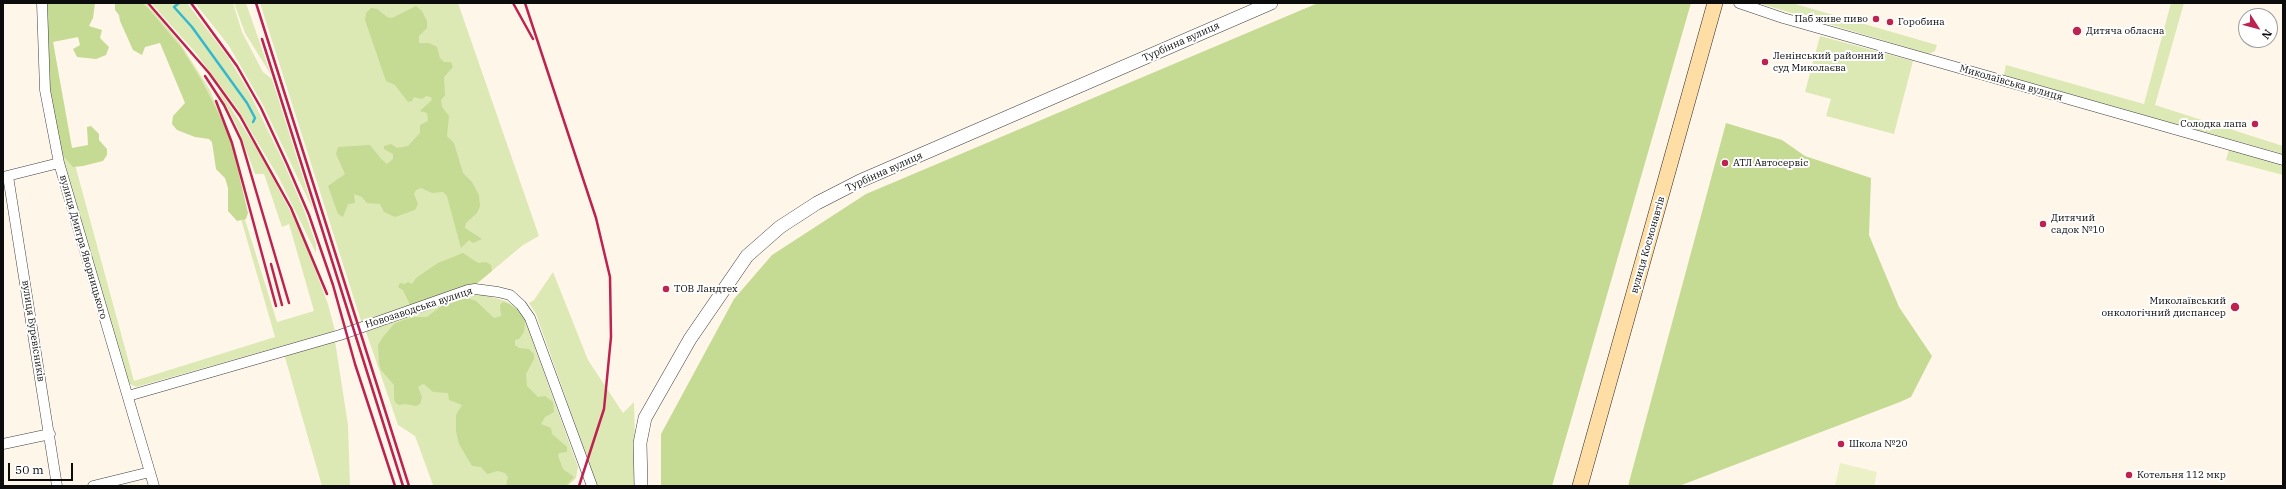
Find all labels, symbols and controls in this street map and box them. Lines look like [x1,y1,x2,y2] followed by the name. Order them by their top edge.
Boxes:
[2238,8,2278,48] north arrow
[1794,13,1868,25] place label: Паб живе пиво
[1871,14,1881,24] marker: Паб живе пиво
[1898,16,1945,28] place label: Горобина
[1885,17,1895,27] marker: Горобина
[1141,20,1221,64] street label: Турбінна вулиця
[2071,25,2083,37] marker: Дитяча обласна
[2086,25,2164,37] place label: Дитяча обласна
[2259,27,2275,42] text: N
[1773,50,1884,74] place label: Ленінський районний суд Миколаєва
[1760,57,1770,67] marker: Ленінський районний суд Миколаєва
[1958,63,2064,103] street label: Миколаївська вулиця
[2180,118,2247,130] place label: Солодка лапа
[2250,119,2260,129] marker: Солодка лапа
[844,150,924,194] street label: Турбінна вулиця
[1733,157,1808,169] place label: АТЛ Автосервіс
[1720,158,1730,168] marker: АТЛ Автосервіс
[57,174,109,320] street label: вулиця Дмитра Яворницького
[1628,195,1668,295] street label: вулиця Космонавтів
[2051,212,2105,236] place label: Дитячий садок №10
[2038,219,2048,229] marker: Дитячий садок №10
[19,279,47,383] street label: вулиця Буревісників
[674,283,738,295] place label: ТОВ Ландтех
[661,284,671,294] marker: ТОВ Ландтех
[364,285,474,331] street label: Новозаводська вулиця
[2101,295,2226,318] place label: Миколаївський онкологічний диспансер
[2229,301,2241,313] marker: Миколаївський онкологічний диспансер
[1849,438,1907,450] place label: Школа №20
[1836,439,1846,449] marker: Школа №20
[10,455,75,481] scale bar
[15,462,44,477] text: 50 m
[2137,469,2226,481] place label: Котельня 112 мкр
[2124,470,2134,480] marker: Котельня 112 мкр

